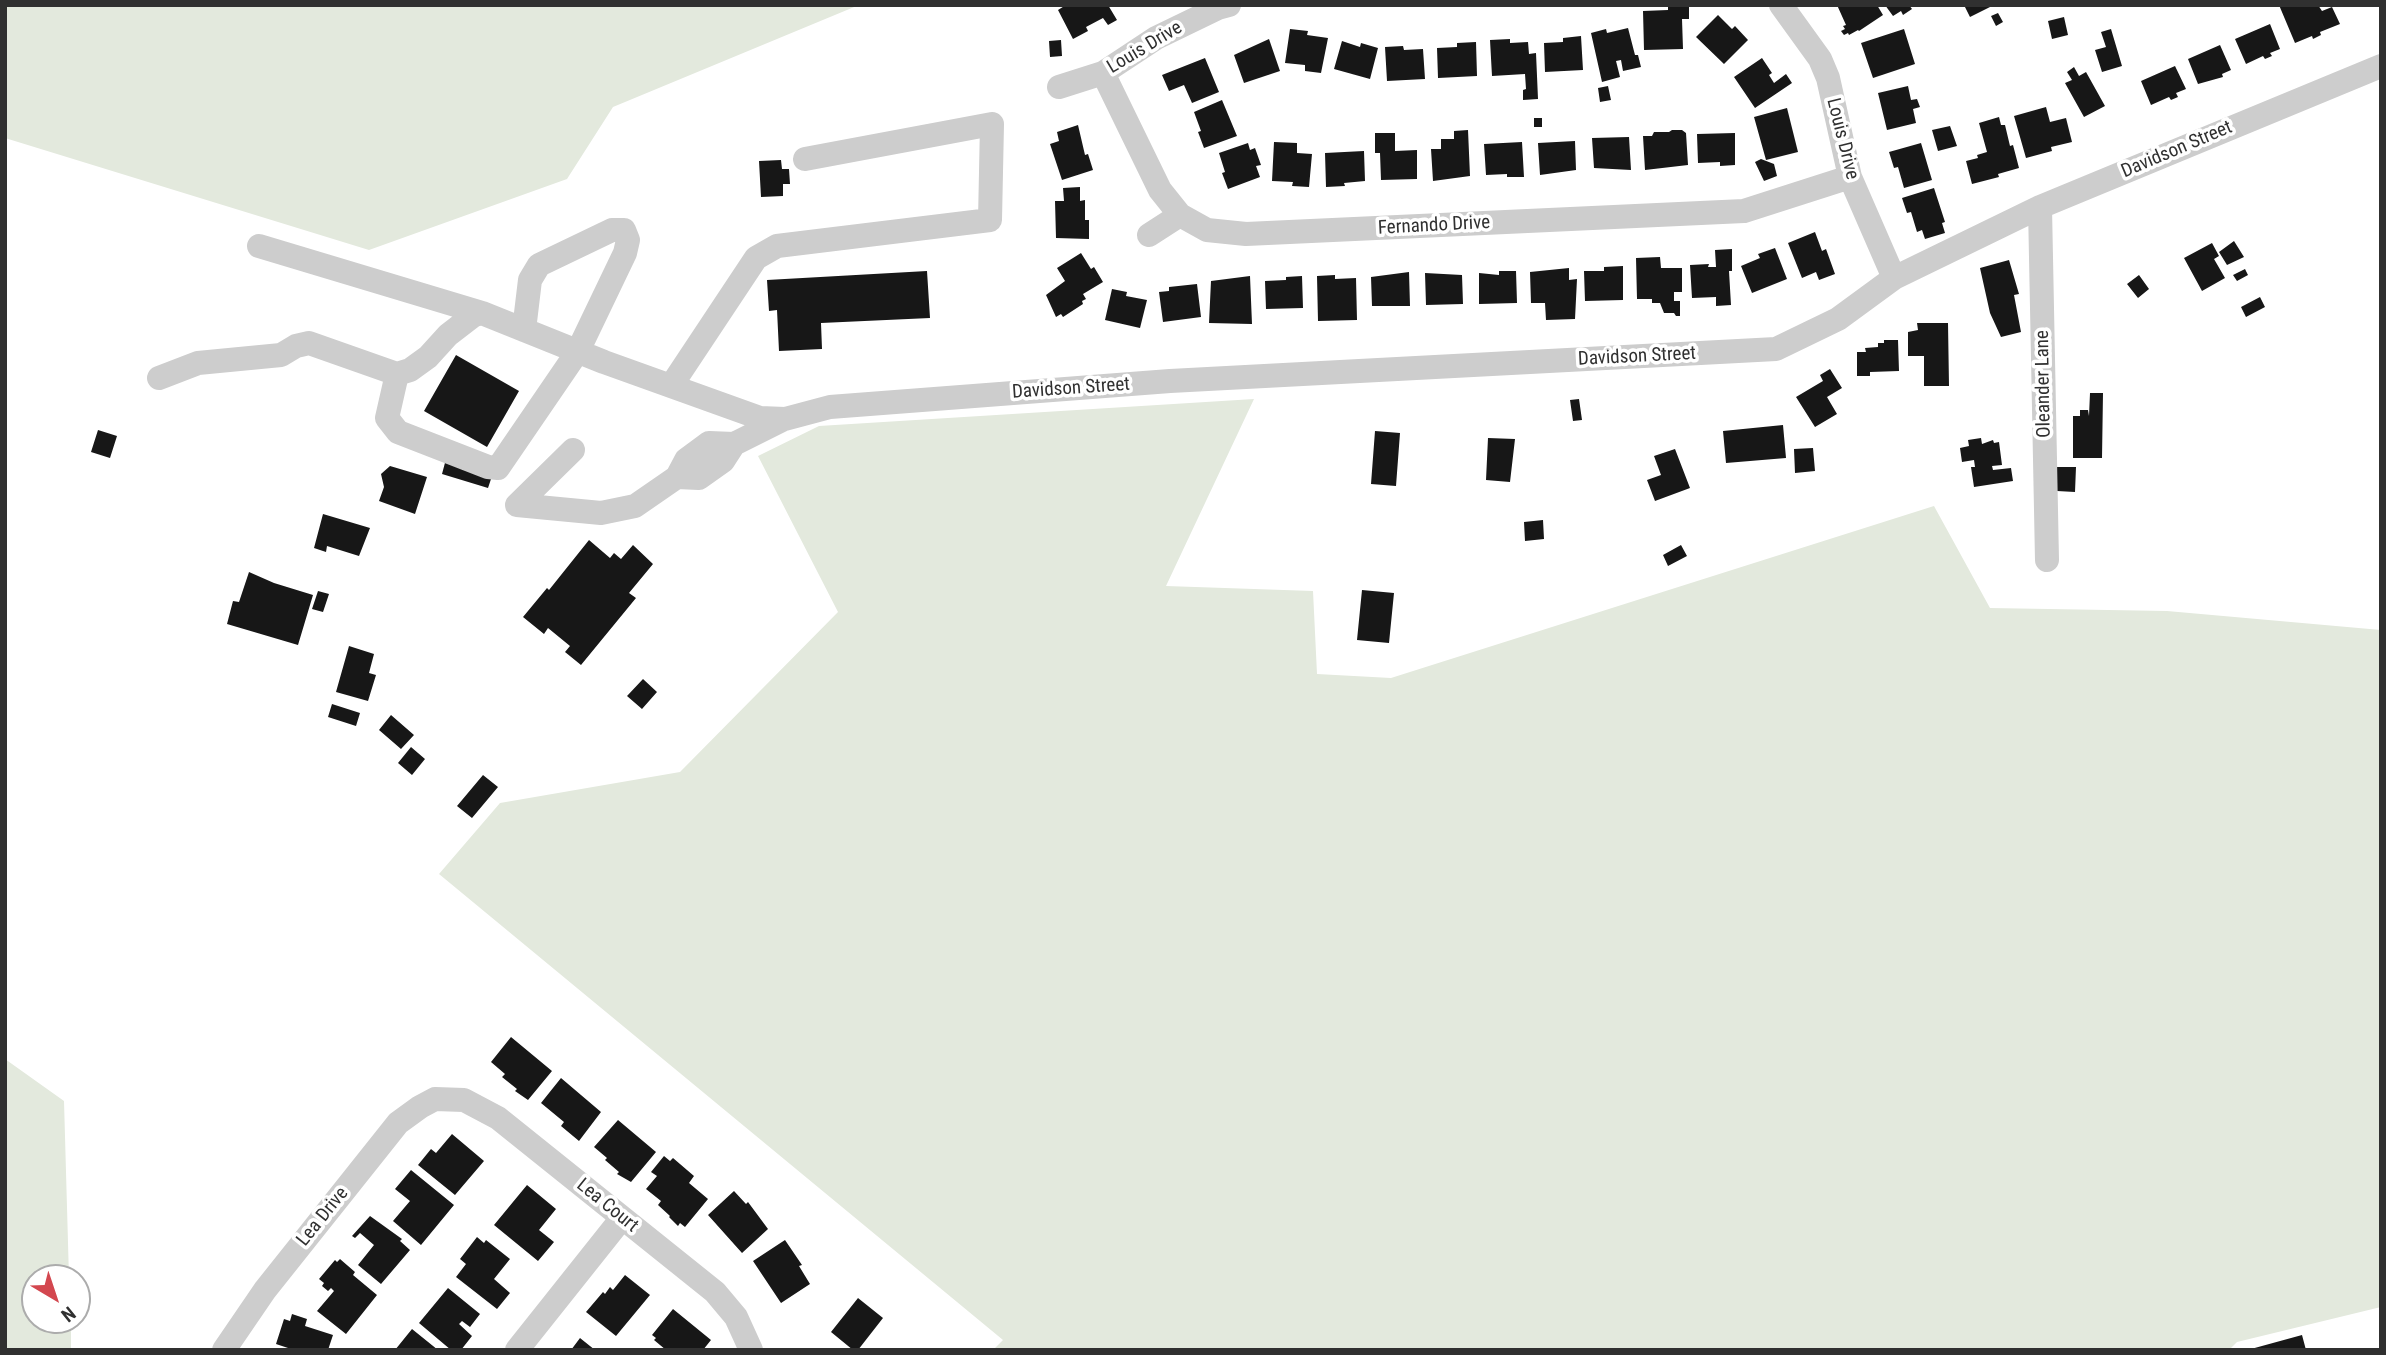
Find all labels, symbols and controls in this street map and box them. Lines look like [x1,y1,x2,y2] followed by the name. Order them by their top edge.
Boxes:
[1104,17,1186,79] street label: Louis Drive
[1821,96,1863,182] street label: Louis Drive
[2118,116,2236,184] street label: Davidson Street
[1377,212,1491,240] street label: Fernando Drive
[2032,330,2056,438] street label: Oleander Lane
[1577,343,1697,371] street label: Davidson Street
[1011,374,1131,404] street label: Davidson Street
[572,1174,642,1238] street label: Lea Court
[292,1183,354,1251] street label: Lea Drive
[21,1264,91,1334] north arrow
[57,1302,80,1327] text: N

